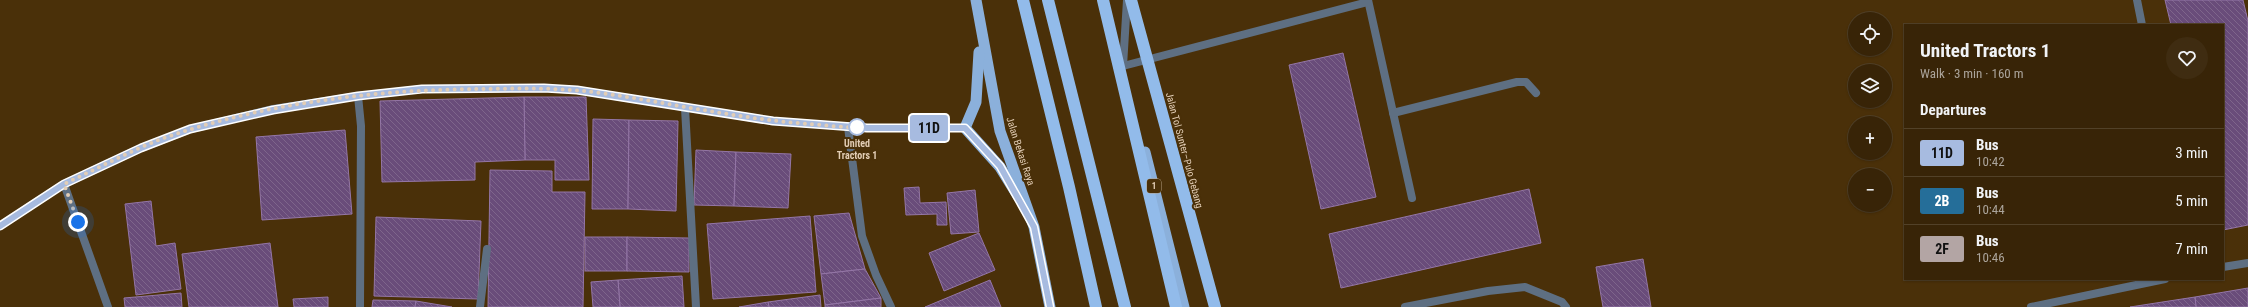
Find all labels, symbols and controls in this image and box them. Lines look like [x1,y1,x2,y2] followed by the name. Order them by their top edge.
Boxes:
[1848,12,1892,212] map controls
[1848,12,1892,56] button: locate
[2166,37,2208,79] button: heart
[1920,39,2050,62] text: United Tractors 1
[1848,64,1892,108] button: layers
[1920,66,2024,81] text: Walk · 3 min · 160 m
[1164,91,1205,209] street label: Jalan Tol Sunter–Pulo Gebang
[1920,101,1986,119] text: Departures
[906,115,952,141] line badge: 11D
[1004,116,1037,187] street label: Jalan Bekasi Raya
[1848,116,1892,160] button: +
[848,118,866,136] marker: United Tractors 1
[918,120,940,136] text: 11D
[1976,136,1999,154] text: Bus
[837,138,877,161] place label: United Tractors 1
[2175,144,2208,162] text: 3 min
[1931,145,1953,161] text: 11D
[1976,154,2005,169] text: 10:42
[1848,168,1892,212] button: −
[1147,179,1161,193] road number: 1
[1976,184,1999,202] text: Bus
[2175,192,2208,210] text: 5 min
[1935,193,1949,209] text: 2B
[1976,202,2005,217] text: 10:44
[68,212,88,232] your location
[1976,232,1999,250] text: Bus
[2175,240,2208,258] text: 7 min
[1935,241,1949,257] text: 2F
[1976,250,2005,265] text: 10:46

